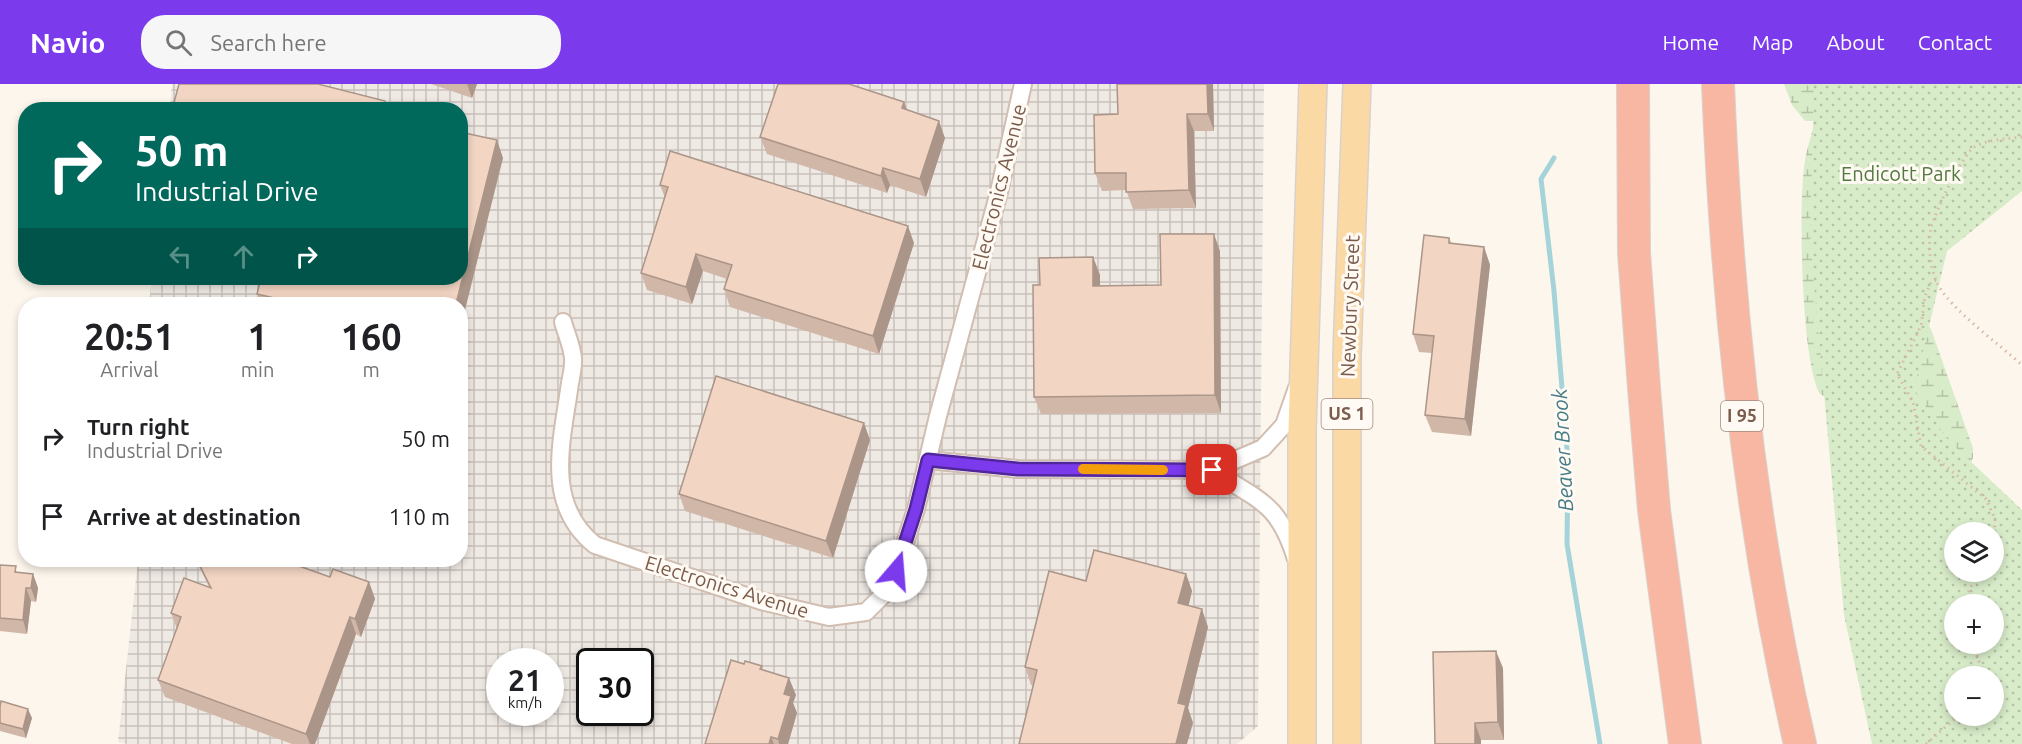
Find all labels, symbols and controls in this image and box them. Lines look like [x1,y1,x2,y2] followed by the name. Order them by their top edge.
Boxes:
[141,15,561,69] search box
[162,26,195,59] icon: search
[30,27,105,58] text: Navio
[210,30,327,55] text: Search here
[1662,30,1719,54] text: Home
[1752,30,1793,54] text: Map
[1826,30,1885,54] text: About
[1918,30,1992,54] text: Contact
[967,102,1030,272] street label: Electronics Avenue
[36,126,114,204] icon: right
[135,127,229,174] text: 50 m
[1841,162,1961,185] park label: Endicott Park
[135,176,319,206] text: Industrial Drive
[1336,234,1363,377] street label: Newbury Street
[164,240,197,273] icon: left
[227,240,260,273] icon: ahead
[290,240,323,273] icon: right
[84,316,174,357] text: 20:51
[247,316,268,357] text: 1
[341,316,402,357] text: 160
[100,358,159,381] text: Arrival
[241,358,274,381] text: min
[363,358,380,381] text: m
[1547,388,1577,512] water label: Beaver Brook
[1322,399,1372,429] road number: US 1
[1721,401,1763,431] road number: I 95
[87,414,189,439] text: Turn right
[36,422,69,455] icon: right
[401,426,450,451] text: 50 m
[87,439,223,462] text: Industrial Drive
[1186,444,1237,495] pin
[1195,453,1228,486] icon: arrive
[36,500,69,533] icon: arrive
[87,504,301,529] text: Arrive at destination
[389,504,450,529] text: 110 m
[1944,522,2004,726] map controls
[1944,522,2004,582] button: layers
[864,539,928,603] position arrow
[642,551,812,622] street label: Electronics Avenue
[1944,594,2004,654] button: +
[576,648,654,726] speed limit sign: 30
[508,663,542,697] text: 21
[1944,666,2004,726] button: −
[508,694,542,711] text: km/h

